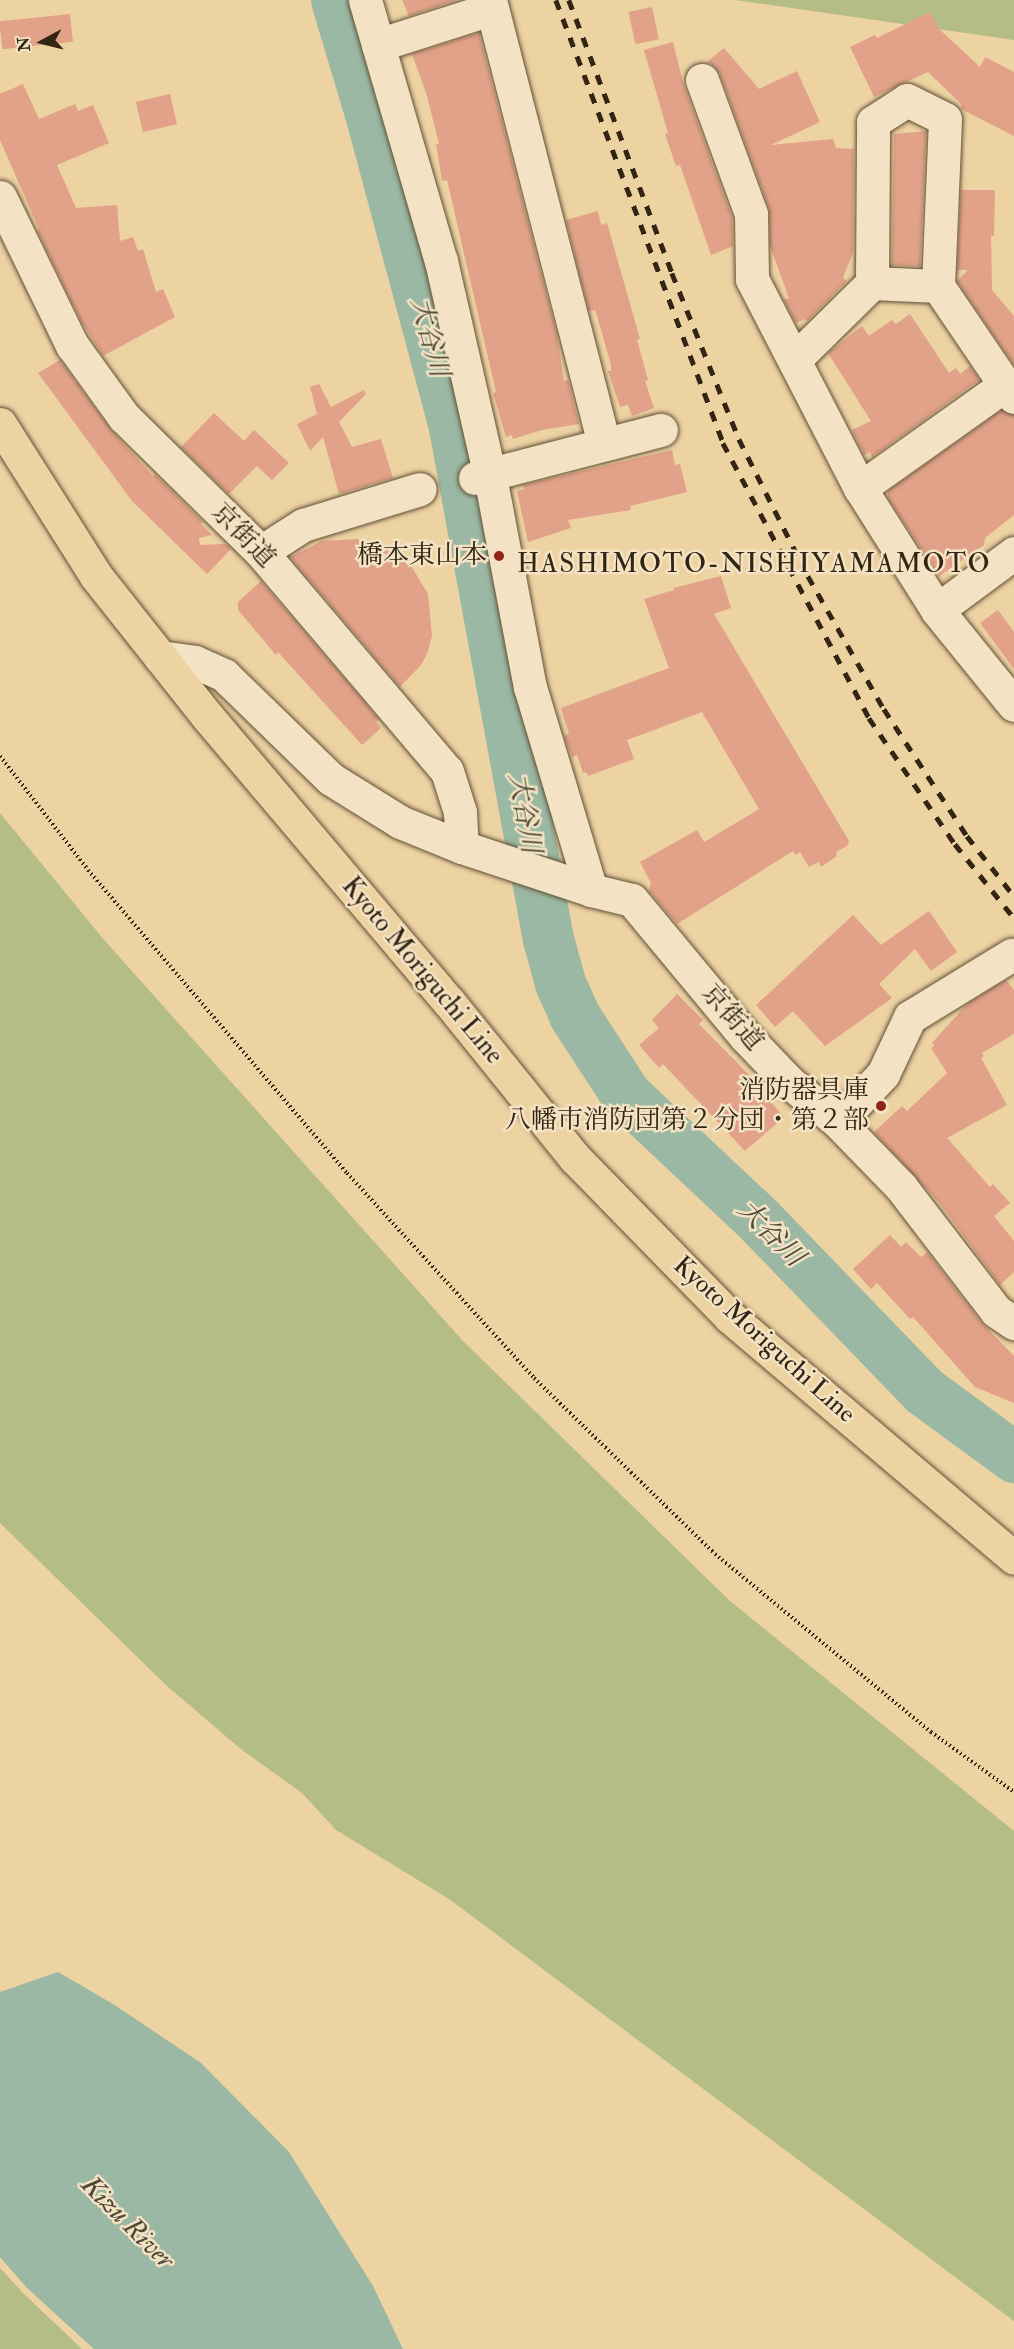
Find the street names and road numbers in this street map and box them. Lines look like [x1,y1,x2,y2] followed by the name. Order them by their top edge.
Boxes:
[205,497,281,575] street label: 京街道
[335,871,509,1071] street label: Kyoto Moriguchi Line
[695,978,769,1058] street label: 京街道
[667,1250,861,1430] street label: Kyoto Moriguchi Line

